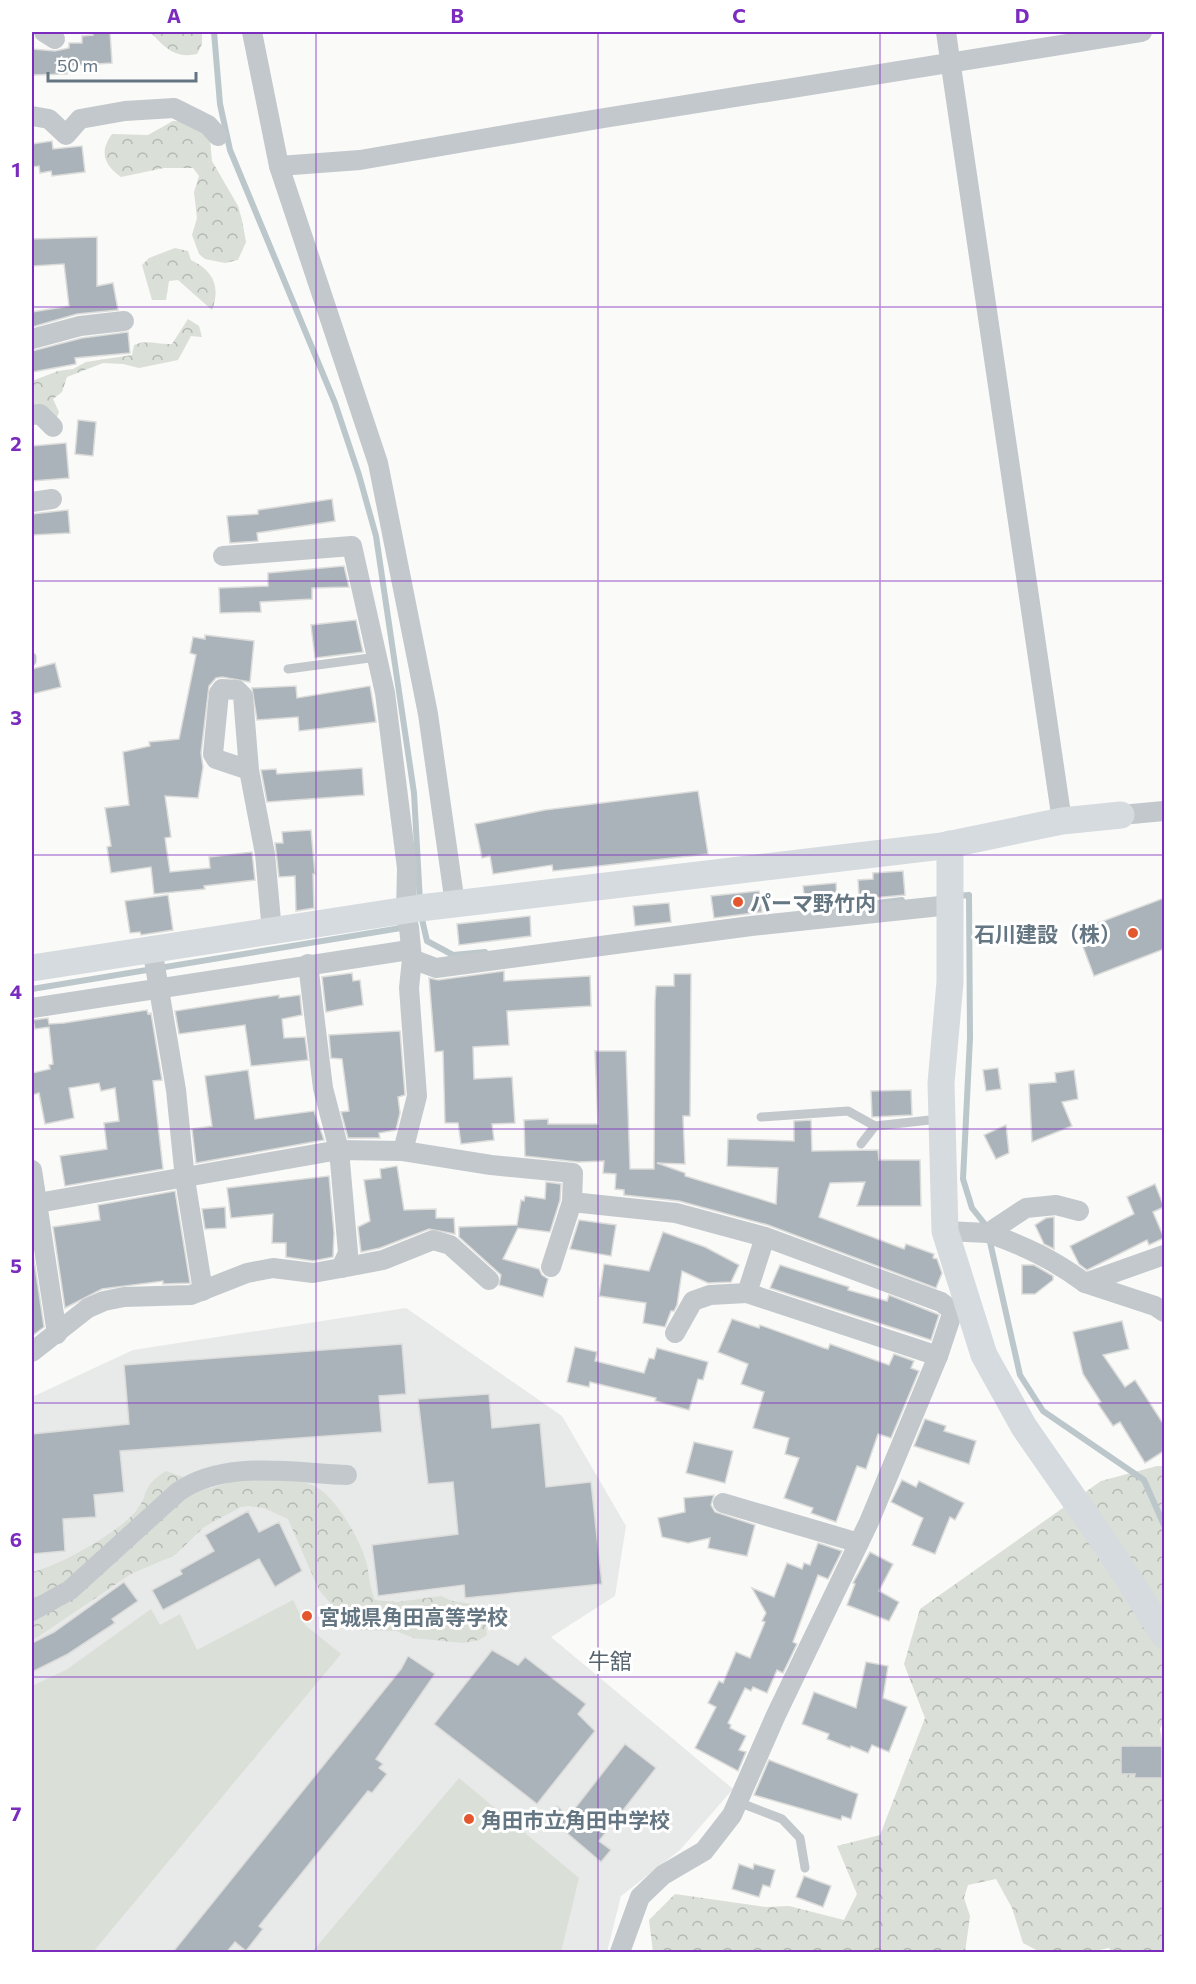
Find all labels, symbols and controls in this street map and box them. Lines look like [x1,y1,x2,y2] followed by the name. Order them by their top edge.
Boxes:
[167,3,181,27] text: A
[450,3,464,27] text: B
[732,3,746,27] text: C
[1015,3,1029,27] text: D
[48,45,196,83] scale bar
[57,54,98,76] text: 50 m
[11,157,21,181] text: 1
[10,431,22,455] text: 2
[10,705,22,729] text: 3
[750,890,876,915] place label: パーマ野竹内
[731,895,745,909] marker: パーマ野竹内
[974,921,1121,946] place label: 石川建設（株）
[1126,926,1140,940] marker: 石川建設（株）
[10,979,22,1003] text: 4
[10,1253,22,1277] text: 5
[10,1527,22,1551] text: 6
[319,1604,508,1629] place label: 宮城県角田高等学校
[300,1609,314,1623] marker: 宮城県角田高等学校
[588,1647,632,1674] district label: 牛舘
[11,1801,22,1825] text: 7
[481,1807,670,1832] place label: 角田市立角田中学校
[462,1812,476,1826] marker: 角田市立角田中学校

